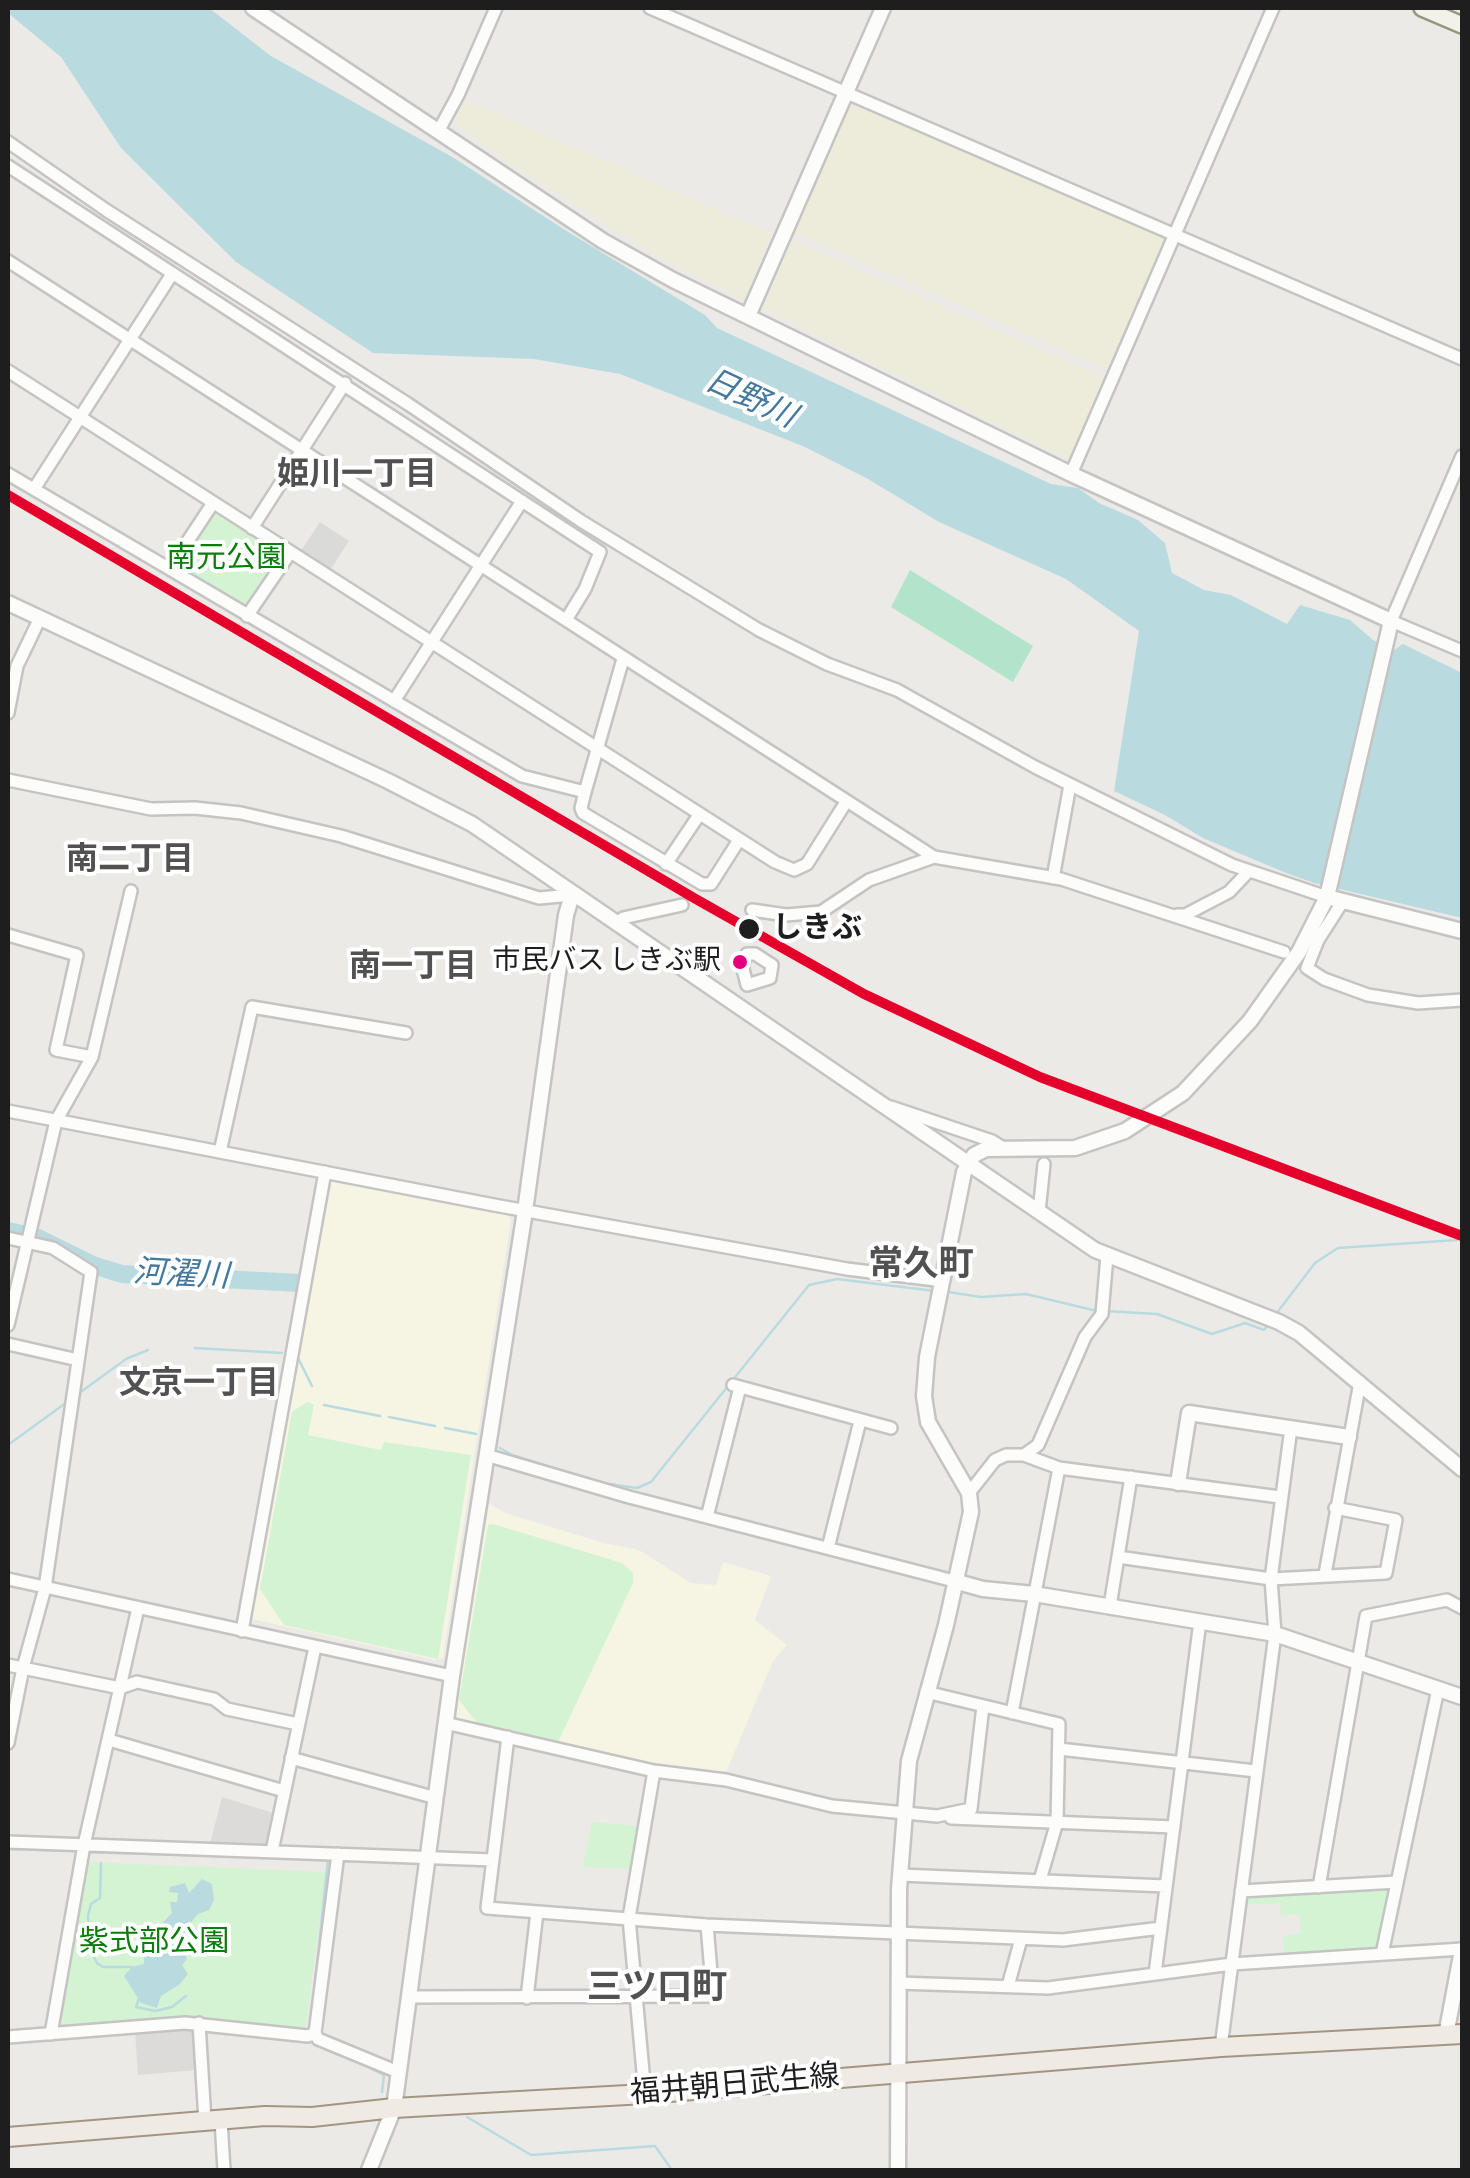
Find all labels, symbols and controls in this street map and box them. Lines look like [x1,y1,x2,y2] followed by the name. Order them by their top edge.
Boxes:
[698,362,802,438] water label: 日野川
[277,457,437,495] district label: 姫川一丁目
[166,541,286,577] park label: 南元公園
[66,842,194,880] district label: 南二丁目
[772,911,862,947] place label: しきぶ
[736,916,762,942] marker: しきぶ
[493,945,721,979] place label: 市民バス しきぶ駅
[349,949,477,987] district label: 南一丁目
[730,952,750,972] marker: 市民バス しきぶ駅
[869,1245,973,1287] district label: 常久町
[132,1254,230,1298] water label: 河濯川
[119,1366,279,1404] district label: 文京一丁目
[79,1925,229,1961] park label: 紫式部公園
[587,1968,727,2010] district label: 三ツ口町
[629,2059,841,2113] street label: 福井朝日武生線

